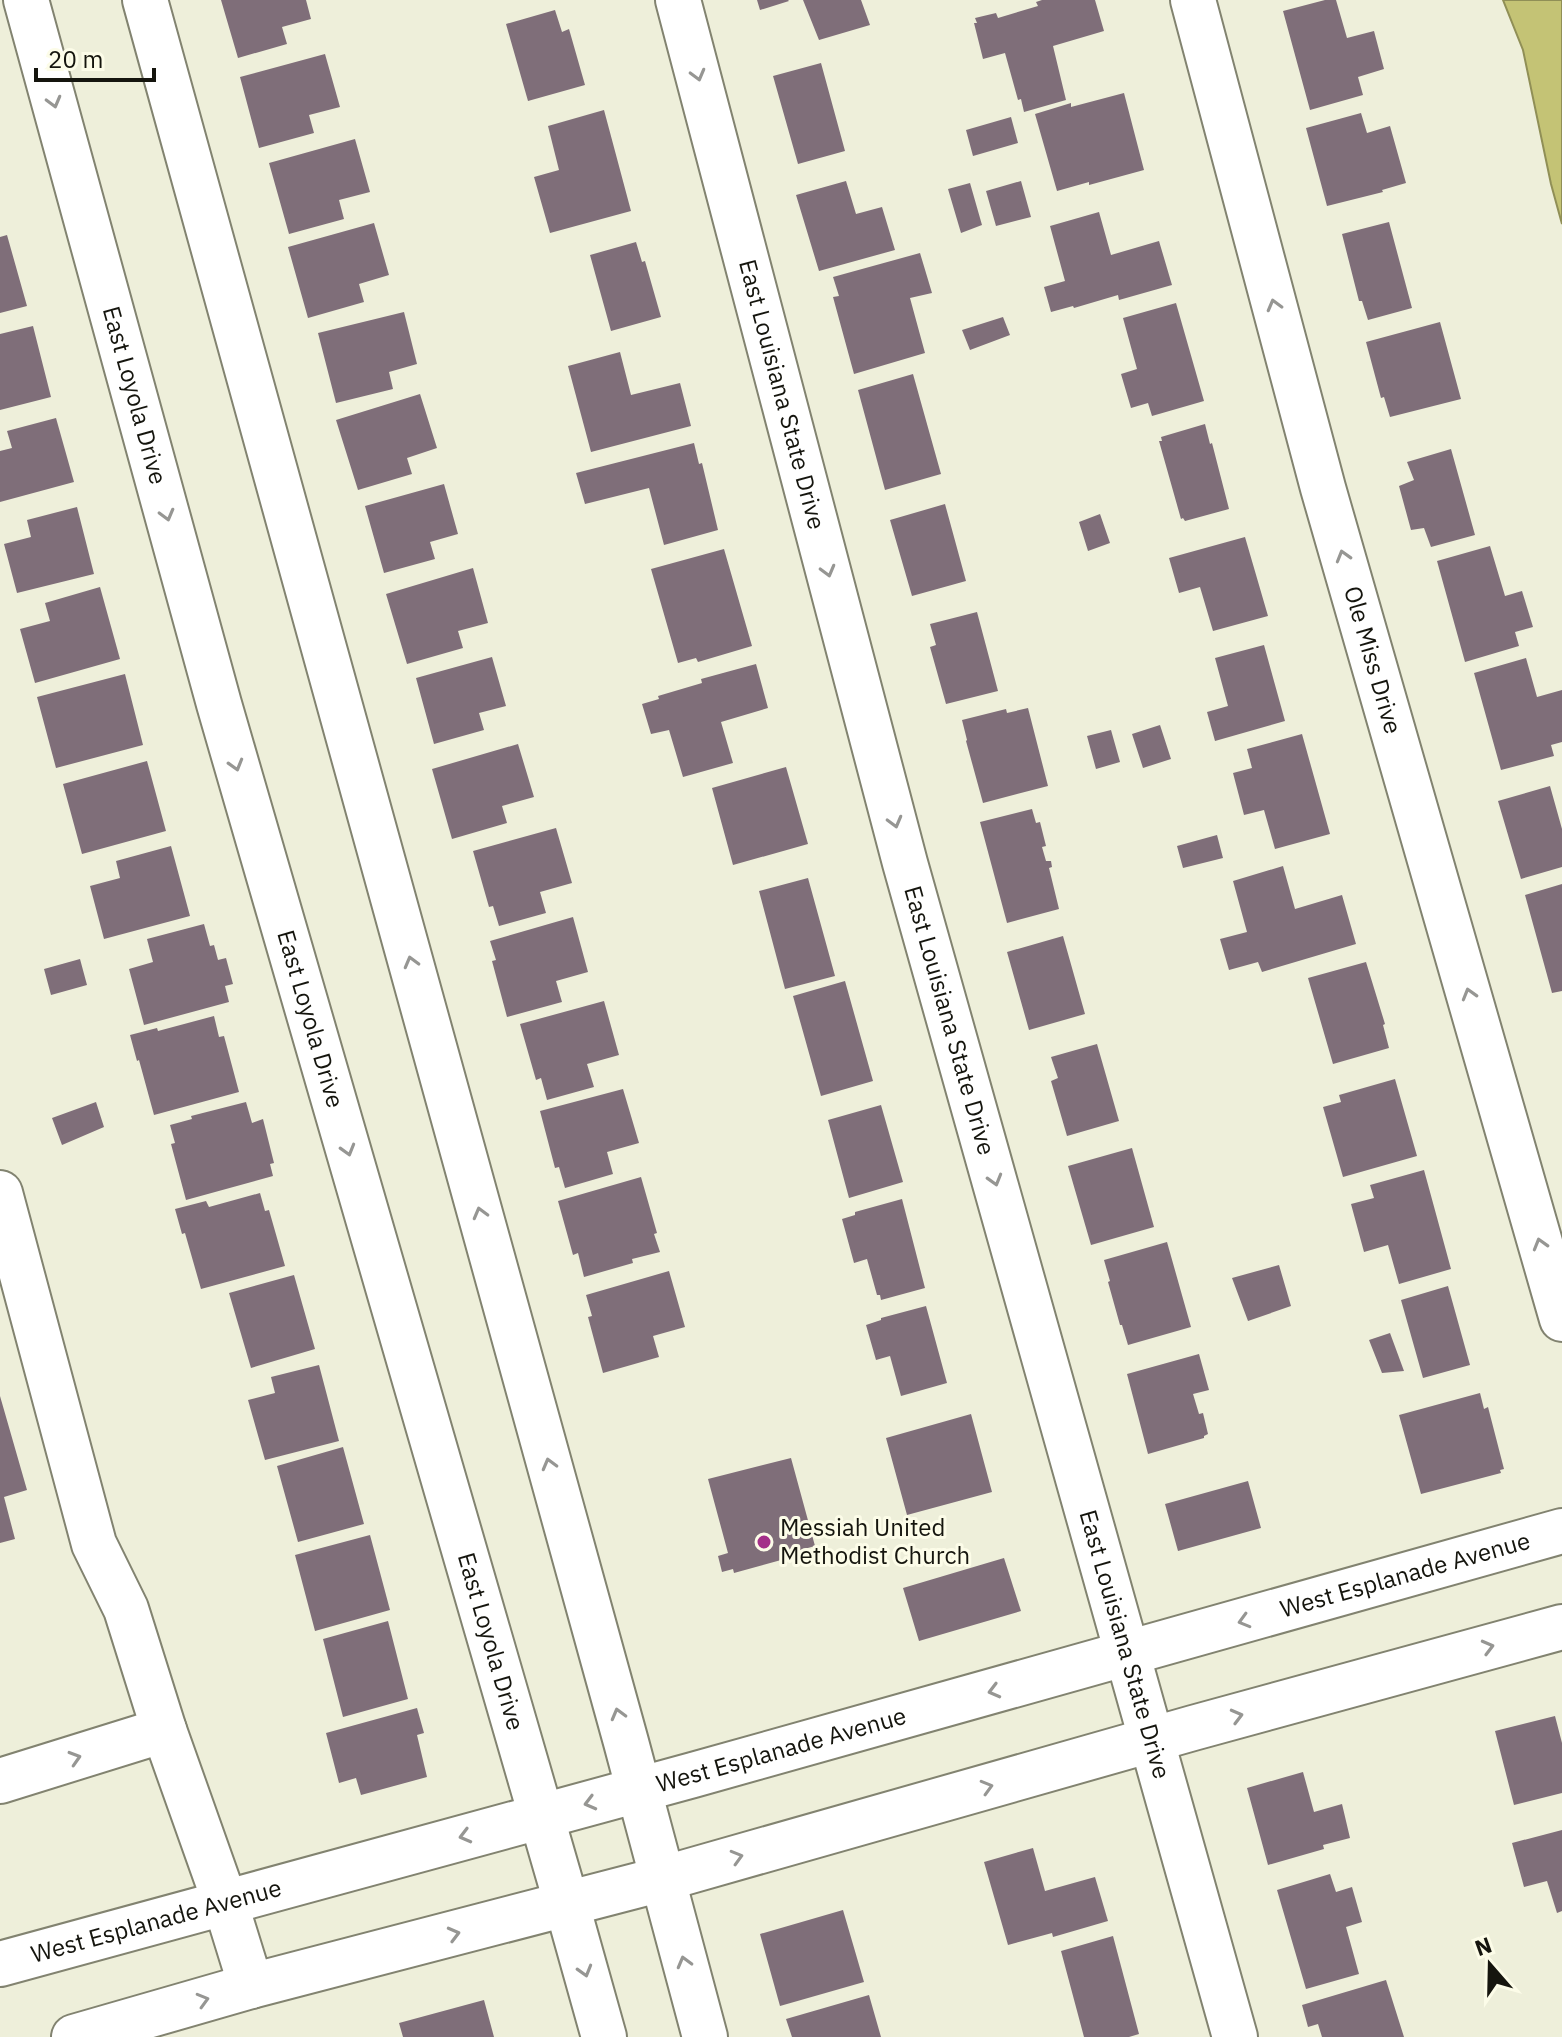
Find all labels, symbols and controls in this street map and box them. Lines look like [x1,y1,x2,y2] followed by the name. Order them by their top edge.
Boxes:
[36,32,154,82] scale bar
[48,43,103,75] text: 20 m
[689,68,706,82] one-way arrow
[44,95,61,109] one-way arrow
[732,256,834,533] street label: East Louisiana State Drive
[1267,298,1284,312] one-way arrow
[96,302,175,488] street label: East Loyola Drive
[158,507,174,521] one-way arrow
[1336,549,1352,563] one-way arrow
[819,563,836,577] one-way arrow
[1337,582,1410,737] street label: Ole Miss Drive
[227,758,244,772] one-way arrow
[885,815,902,829] one-way arrow
[897,882,1003,1158] street label: East Louisiana State Drive
[270,926,352,1111] street label: East Loyola Drive
[403,956,420,970] one-way arrow
[1462,987,1478,1001] one-way arrow
[338,1142,355,1156] one-way arrow
[986,1173,1002,1187] one-way arrow
[472,1207,489,1221] one-way arrow
[1533,1237,1550,1251] one-way arrow
[542,1457,558,1471] one-way arrow
[1073,1506,1179,1782] street label: East Louisiana State Drive
[780,1511,970,1571] place label: Messiah United Methodist Church
[1276,1524,1534,1624] street label: West Esplanade Avenue
[755,1533,773,1551] marker: Messiah United Methodist Church
[451,1549,533,1734] street label: East Loyola Drive
[1238,1612,1252,1628] one-way arrow
[1481,1640,1495,1656] one-way arrow
[988,1682,1002,1699] one-way arrow
[652,1699,910,1799] street label: West Esplanade Avenue
[611,1708,627,1722] one-way arrow
[1230,1709,1244,1725] one-way arrow
[67,1751,81,1767] one-way arrow
[980,1779,994,1796] one-way arrow
[583,1794,597,1810] one-way arrow
[459,1827,473,1844] one-way arrow
[730,1850,744,1867] one-way arrow
[27,1871,285,1970] street label: West Esplanade Avenue
[1450,1925,1530,2005] north arrow
[447,1926,461,1943] one-way arrow
[1471,1929,1495,1962] text: N
[677,1955,694,1969] one-way arrow
[576,1963,592,1977] one-way arrow
[196,1993,210,2009] one-way arrow

